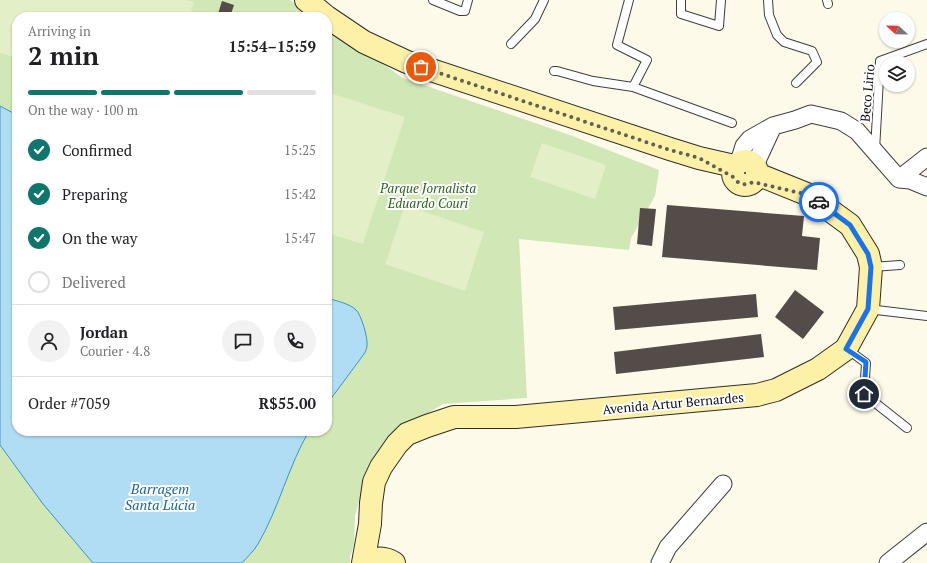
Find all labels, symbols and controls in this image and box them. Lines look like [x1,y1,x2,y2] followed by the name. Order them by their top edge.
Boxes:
[879,12,915,48] north arrow
[879,12,915,92] map controls
[28,22,91,40] text: Arriving in
[229,36,316,56] text: 15:54–15:59
[28,38,99,72] text: 2 min
[404,50,438,84] pin
[410,56,432,78] icon: bag
[879,56,915,92] button: layers
[856,63,878,123] street label: Beco Lirio
[28,101,138,119] text: On the way · 100 m
[28,139,50,161] icon: check
[62,140,132,160] text: Confirmed
[284,141,316,159] text: 15:25
[379,179,476,212] park label: Parque Jornalista Eduardo Couri
[799,182,839,222] courier
[28,183,50,205] icon: check
[62,184,127,204] text: Preparing
[284,185,316,203] text: 15:42
[808,191,830,213] icon: car
[28,227,50,249] icon: check
[62,228,137,248] text: On the way
[284,229,316,247] text: 15:47
[62,272,126,292] text: Delivered
[28,320,70,362] button: person
[222,320,264,362] button: chat
[274,320,316,362] button: phone
[80,322,128,342] text: Jordan
[80,342,150,360] text: Courier · 4.8
[847,377,881,411] pin
[853,383,875,405] icon: home
[602,388,744,418] street label: Avenida Artur Bernardes
[28,393,110,413] text: Order #7059
[259,393,316,413] text: R$55.00
[125,479,195,514] water label: Barragem Santa Lúcia

